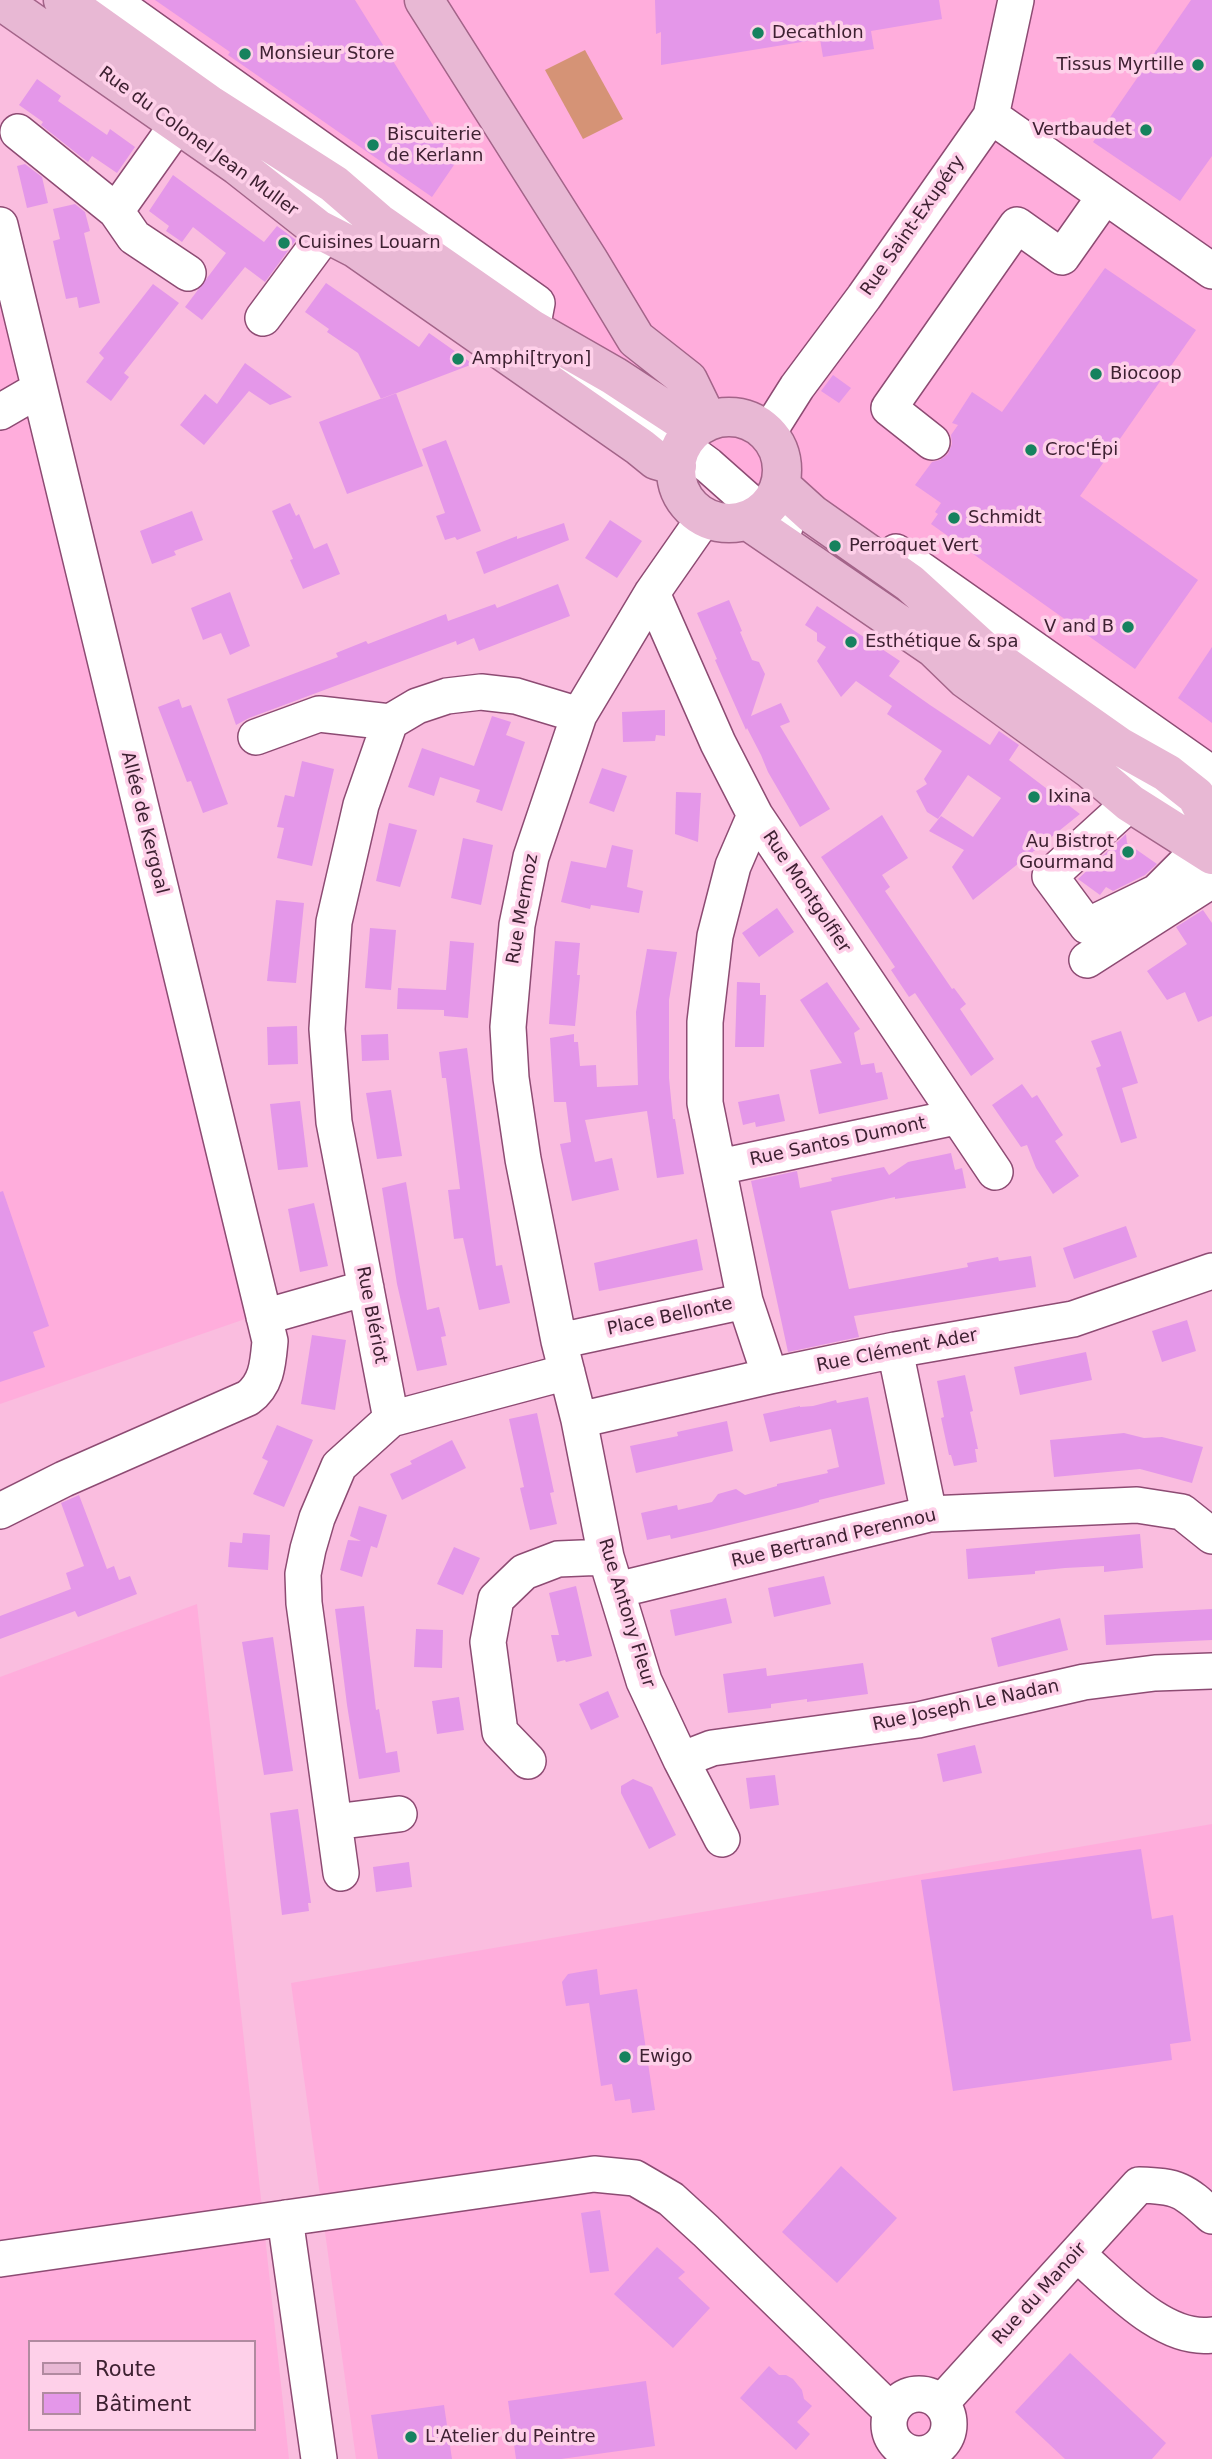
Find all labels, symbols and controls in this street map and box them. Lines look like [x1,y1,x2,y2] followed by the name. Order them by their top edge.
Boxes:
[772,22,864,44] place label: Decathlon
[750,25,766,41] marker: Decathlon
[259,43,395,65] place label: Monsieur Store
[237,46,253,62] marker: Monsieur Store
[1057,54,1184,76] place label: Tissus Myrtille
[1190,57,1206,73] marker: Tissus Myrtille
[94,62,302,222] street label: Rue du Colonel Jean Muller
[1032,119,1132,141] place label: Vertbaudet
[1138,122,1154,138] marker: Vertbaudet
[387,124,483,166] place label: Biscuiterie de Kerlann
[365,137,381,153] marker: Biscuiterie de Kerlann
[856,152,970,300] street label: Rue Saint-Exupéry
[298,232,441,254] place label: Cuisines Louarn
[276,235,292,251] marker: Cuisines Louarn
[472,348,591,370] place label: Amphi[tryon]
[450,351,466,367] marker: Amphi[tryon]
[1110,363,1182,385] place label: Biocoop
[1088,366,1104,382] marker: Biocoop
[1045,439,1118,461] place label: Croc'Épi
[1023,442,1039,458] marker: Croc'Épi
[968,507,1042,529] place label: Schmidt
[946,510,962,526] marker: Schmidt
[849,535,979,557] place label: Perroquet Vert
[827,538,843,554] marker: Perroquet Vert
[1044,616,1114,638] place label: V and B
[1120,619,1136,635] marker: V and B
[865,631,1019,653] place label: Esthétique & spa
[843,634,859,650] marker: Esthétique & spa
[116,750,172,896] street label: Allée de Kergoal
[1048,786,1091,808] place label: Ixina
[1026,789,1042,805] marker: Ixina
[757,827,855,957] street label: Rue Montgolfier
[1019,831,1114,874] place label: Au Bistrot Gourmand
[1120,844,1136,860] marker: Au Bistrot Gourmand
[503,852,543,966] street label: Rue Mermoz
[748,1113,928,1171] street label: Rue Santos Dumont
[351,1264,391,1366] street label: Rue Blériot
[605,1293,735,1341] street label: Place Bellonte
[815,1325,979,1377] street label: Rue Clément Ader
[730,1505,938,1573] street label: Rue Bertrand Perennou
[593,1536,659,1690] street label: Rue Antony Fleur
[871,1676,1061,1736] street label: Rue Joseph Le Nadan
[639,2046,693,2068] place label: Ewigo
[617,2049,633,2065] marker: Ewigo
[989,2239,1091,2349] street label: Rue du Manoir
[28,2340,256,2431] legend
[95,2357,156,2381] text: Route
[95,2392,191,2416] text: Bâtiment
[425,2426,596,2448] place label: L'Atelier du Peintre
[403,2429,419,2445] marker: L'Atelier du Peintre

